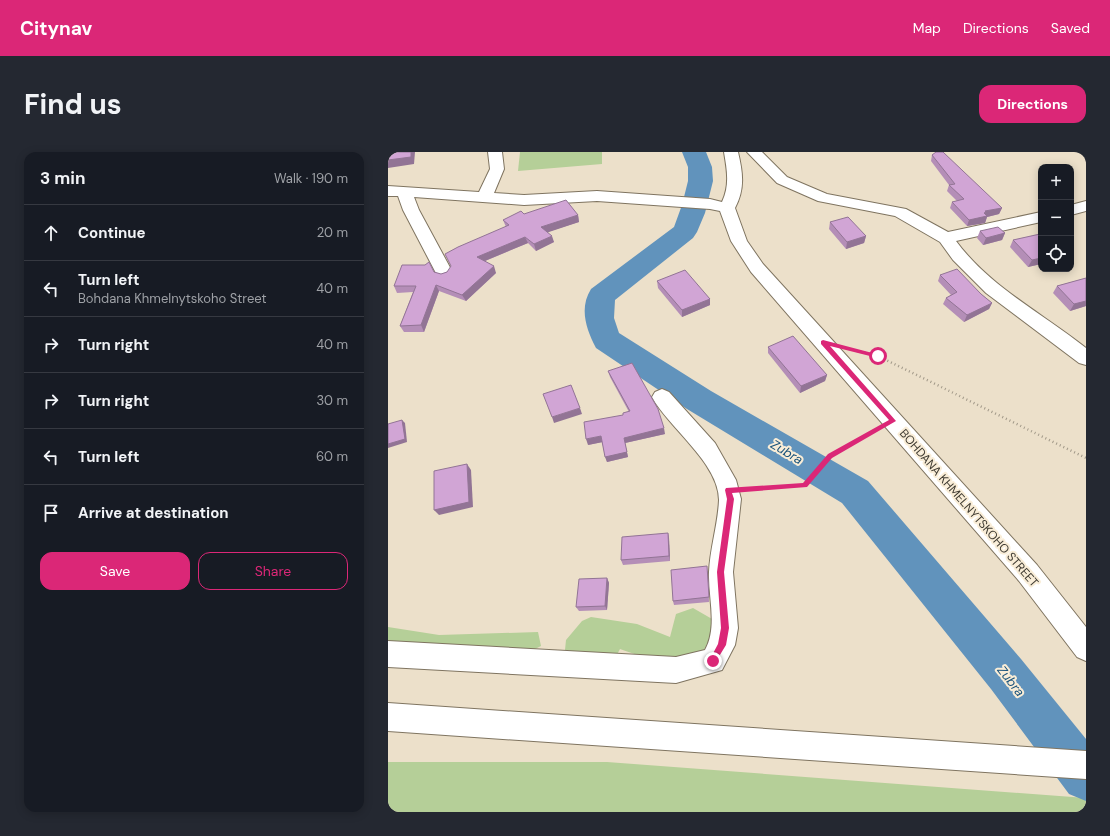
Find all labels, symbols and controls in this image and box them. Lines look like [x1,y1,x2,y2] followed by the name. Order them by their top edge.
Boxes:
[20,16,92,41] text: Citynav
[913,19,941,37] text: Map
[963,19,1029,37] text: Directions
[1051,19,1090,37] text: Saved
[979,85,1086,123] button: Directions
[24,86,122,123] text: Find us
[1038,164,1074,272] map controls
[1038,164,1074,200] button: +
[40,167,85,189] text: 3 min
[274,170,348,187] text: Walk · 190 m
[1038,200,1074,236] button: −
[40,222,62,244] icon: ahead
[78,223,146,243] text: Continue
[317,224,348,241] text: 20 m
[1038,236,1074,272] button: locate
[78,270,139,290] text: Turn left
[40,278,62,300] icon: left
[316,280,348,297] text: 40 m
[78,290,267,307] text: Bohdana Khmelnytskoho Street
[40,334,62,356] icon: right
[78,335,149,355] text: Turn right
[316,336,348,353] text: 40 m
[869,347,887,365] route start
[40,390,62,412] icon: right
[78,391,149,411] text: Turn right
[316,392,348,409] text: 30 m
[896,426,1042,591] street label: BOHDANA KHMELNYTSKOHO STREET
[768,436,806,468] water label: Zubra
[40,446,62,468] icon: left
[78,447,139,467] text: Turn left
[316,448,348,465] text: 60 m
[40,502,62,524] icon: arrive
[78,503,229,523] text: Arrive at destination
[40,552,190,590] button: Save
[198,552,348,590] button: Share
[704,652,722,670] route end
[994,662,1028,700] water label: Zubra

